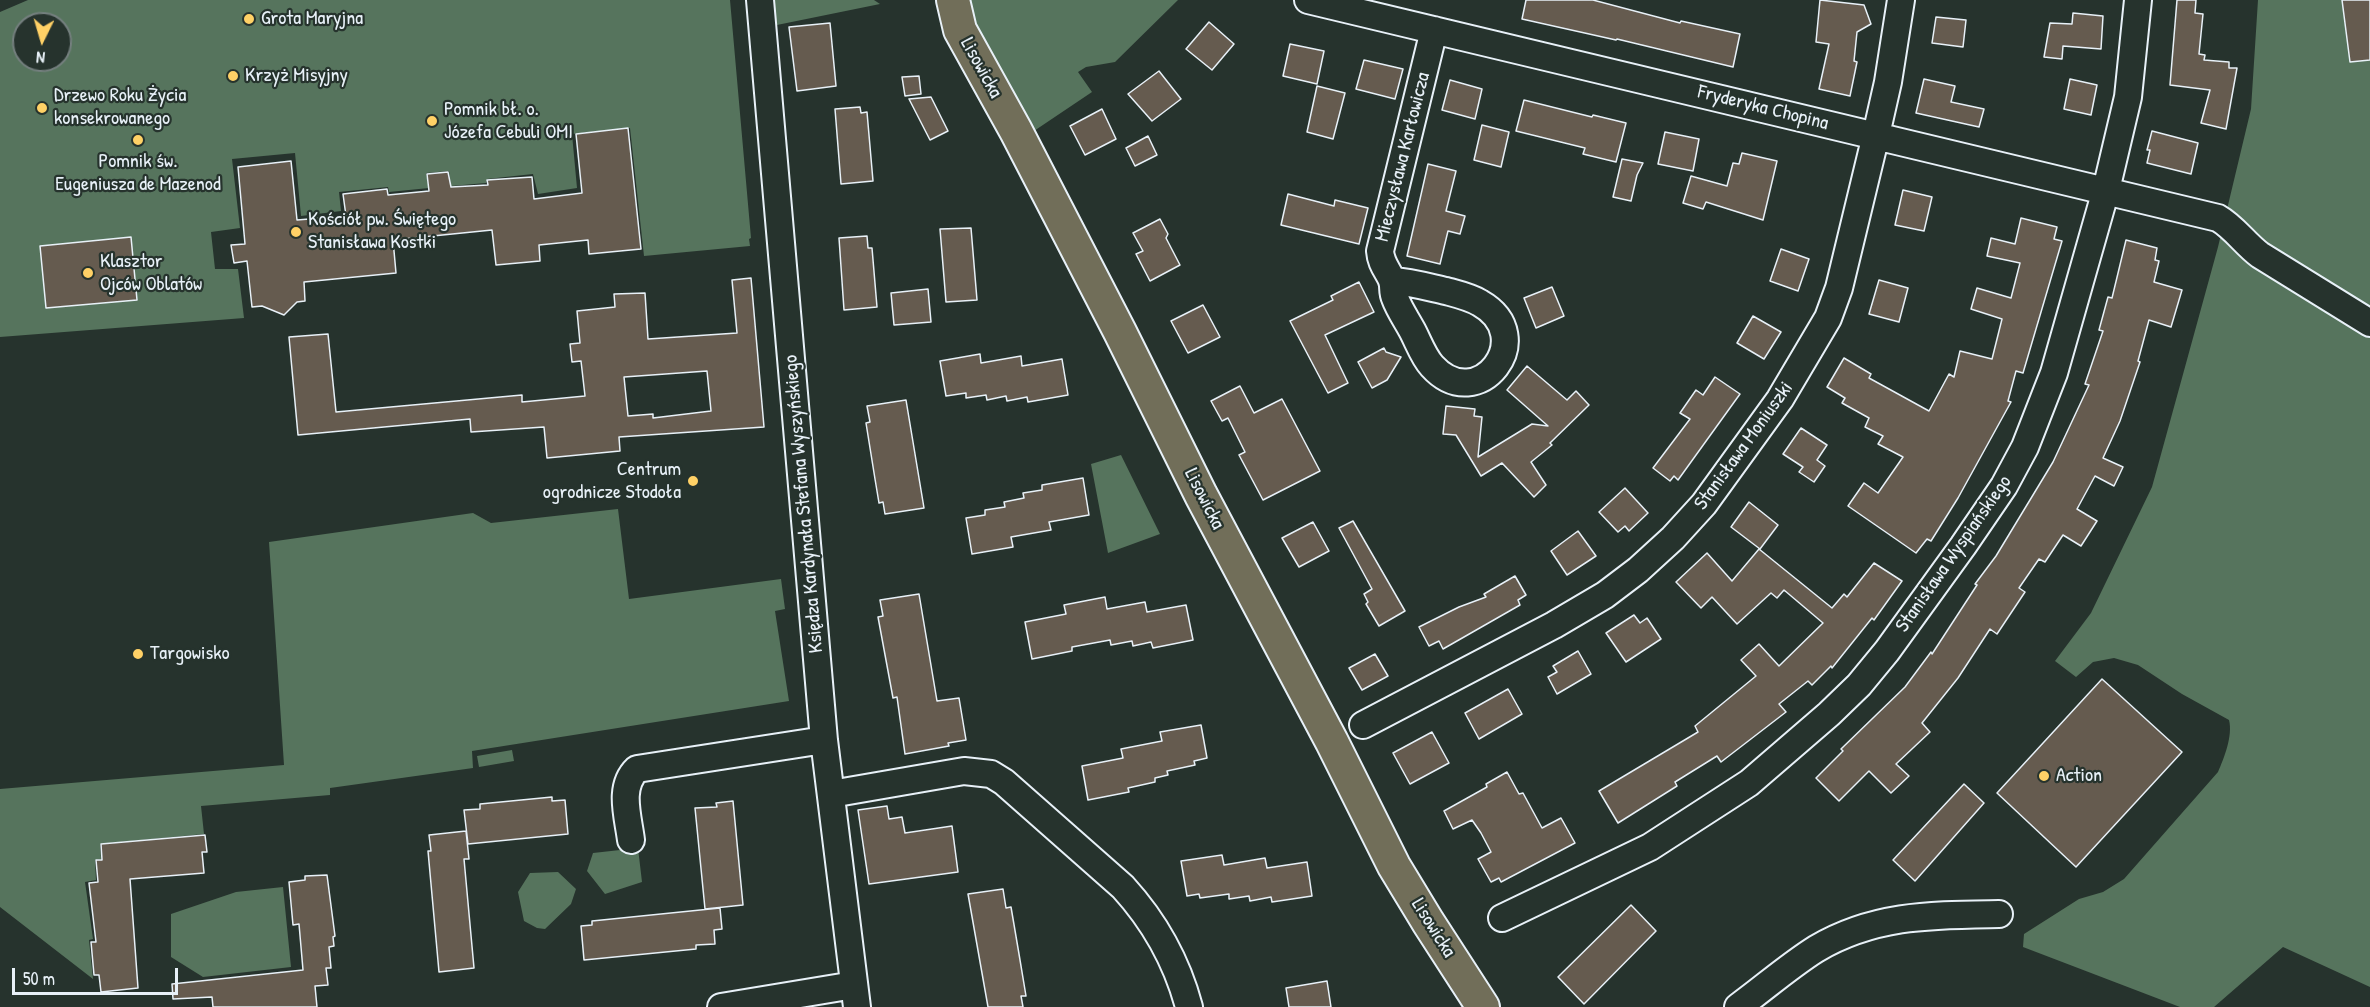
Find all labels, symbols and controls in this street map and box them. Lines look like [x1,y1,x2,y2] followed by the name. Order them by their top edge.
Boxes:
[261,7,363,31] place label: Grota Maryjna
[12,12,72,72] north arrow
[242,12,256,26] marker: Grota Maryjna
[955,34,1007,102] street label: Lisowicka
[35,47,46,69] text: N
[245,64,348,88] place label: Krzyż Misyjny
[226,69,240,83] marker: Krzyż Misyjny
[1370,70,1436,244] street label: Mieczysława Karłowicza
[1695,80,1831,136] street label: Fryderyka Chopina
[54,84,186,131] place label: Drzewo Roku Życia konsekrowanego
[444,98,573,145] place label: Pomnik bł. o. Józefa Cebuli OMI
[35,101,49,115] marker: Drzewo Roku Życia konsekrowanego
[425,114,439,128] marker: Pomnik bł. o. Józefa Cebuli OMI
[131,133,145,147] marker: Pomnik św. Eugeniusza de Mazenod
[55,150,221,197] place label: Pomnik św. Eugeniusza de Mazenod
[308,208,456,255] place label: Kościół pw. Świętego Stanisława Kostki
[289,225,303,239] marker: Kościół pw. Świętego Stanisława Kostki
[100,250,202,297] place label: Klasztor Ojców Oblatów
[81,266,95,280] marker: Klasztor Ojców Oblatów
[779,354,829,654] street label: Księdza Kardynała Stefana Wyszyńskiego
[1689,377,1799,515] street label: Stanisława Moniuszki
[543,458,681,505] place label: Centrum ogrodnicze Stodoła
[1178,464,1230,534] street label: Lisowicka
[1891,471,2017,637] street label: Stanisława Wyspiańskiego
[686,474,700,488] marker: Centrum ogrodnicze Stodoła
[150,642,230,666] place label: Targowisko
[131,647,145,661] marker: Targowisko
[2056,764,2102,788] place label: Action
[2037,769,2051,783] marker: Action
[1406,894,1460,962] street label: Lisowicka
[15,956,182,994] scale bar
[23,966,55,991] text: 50 m

